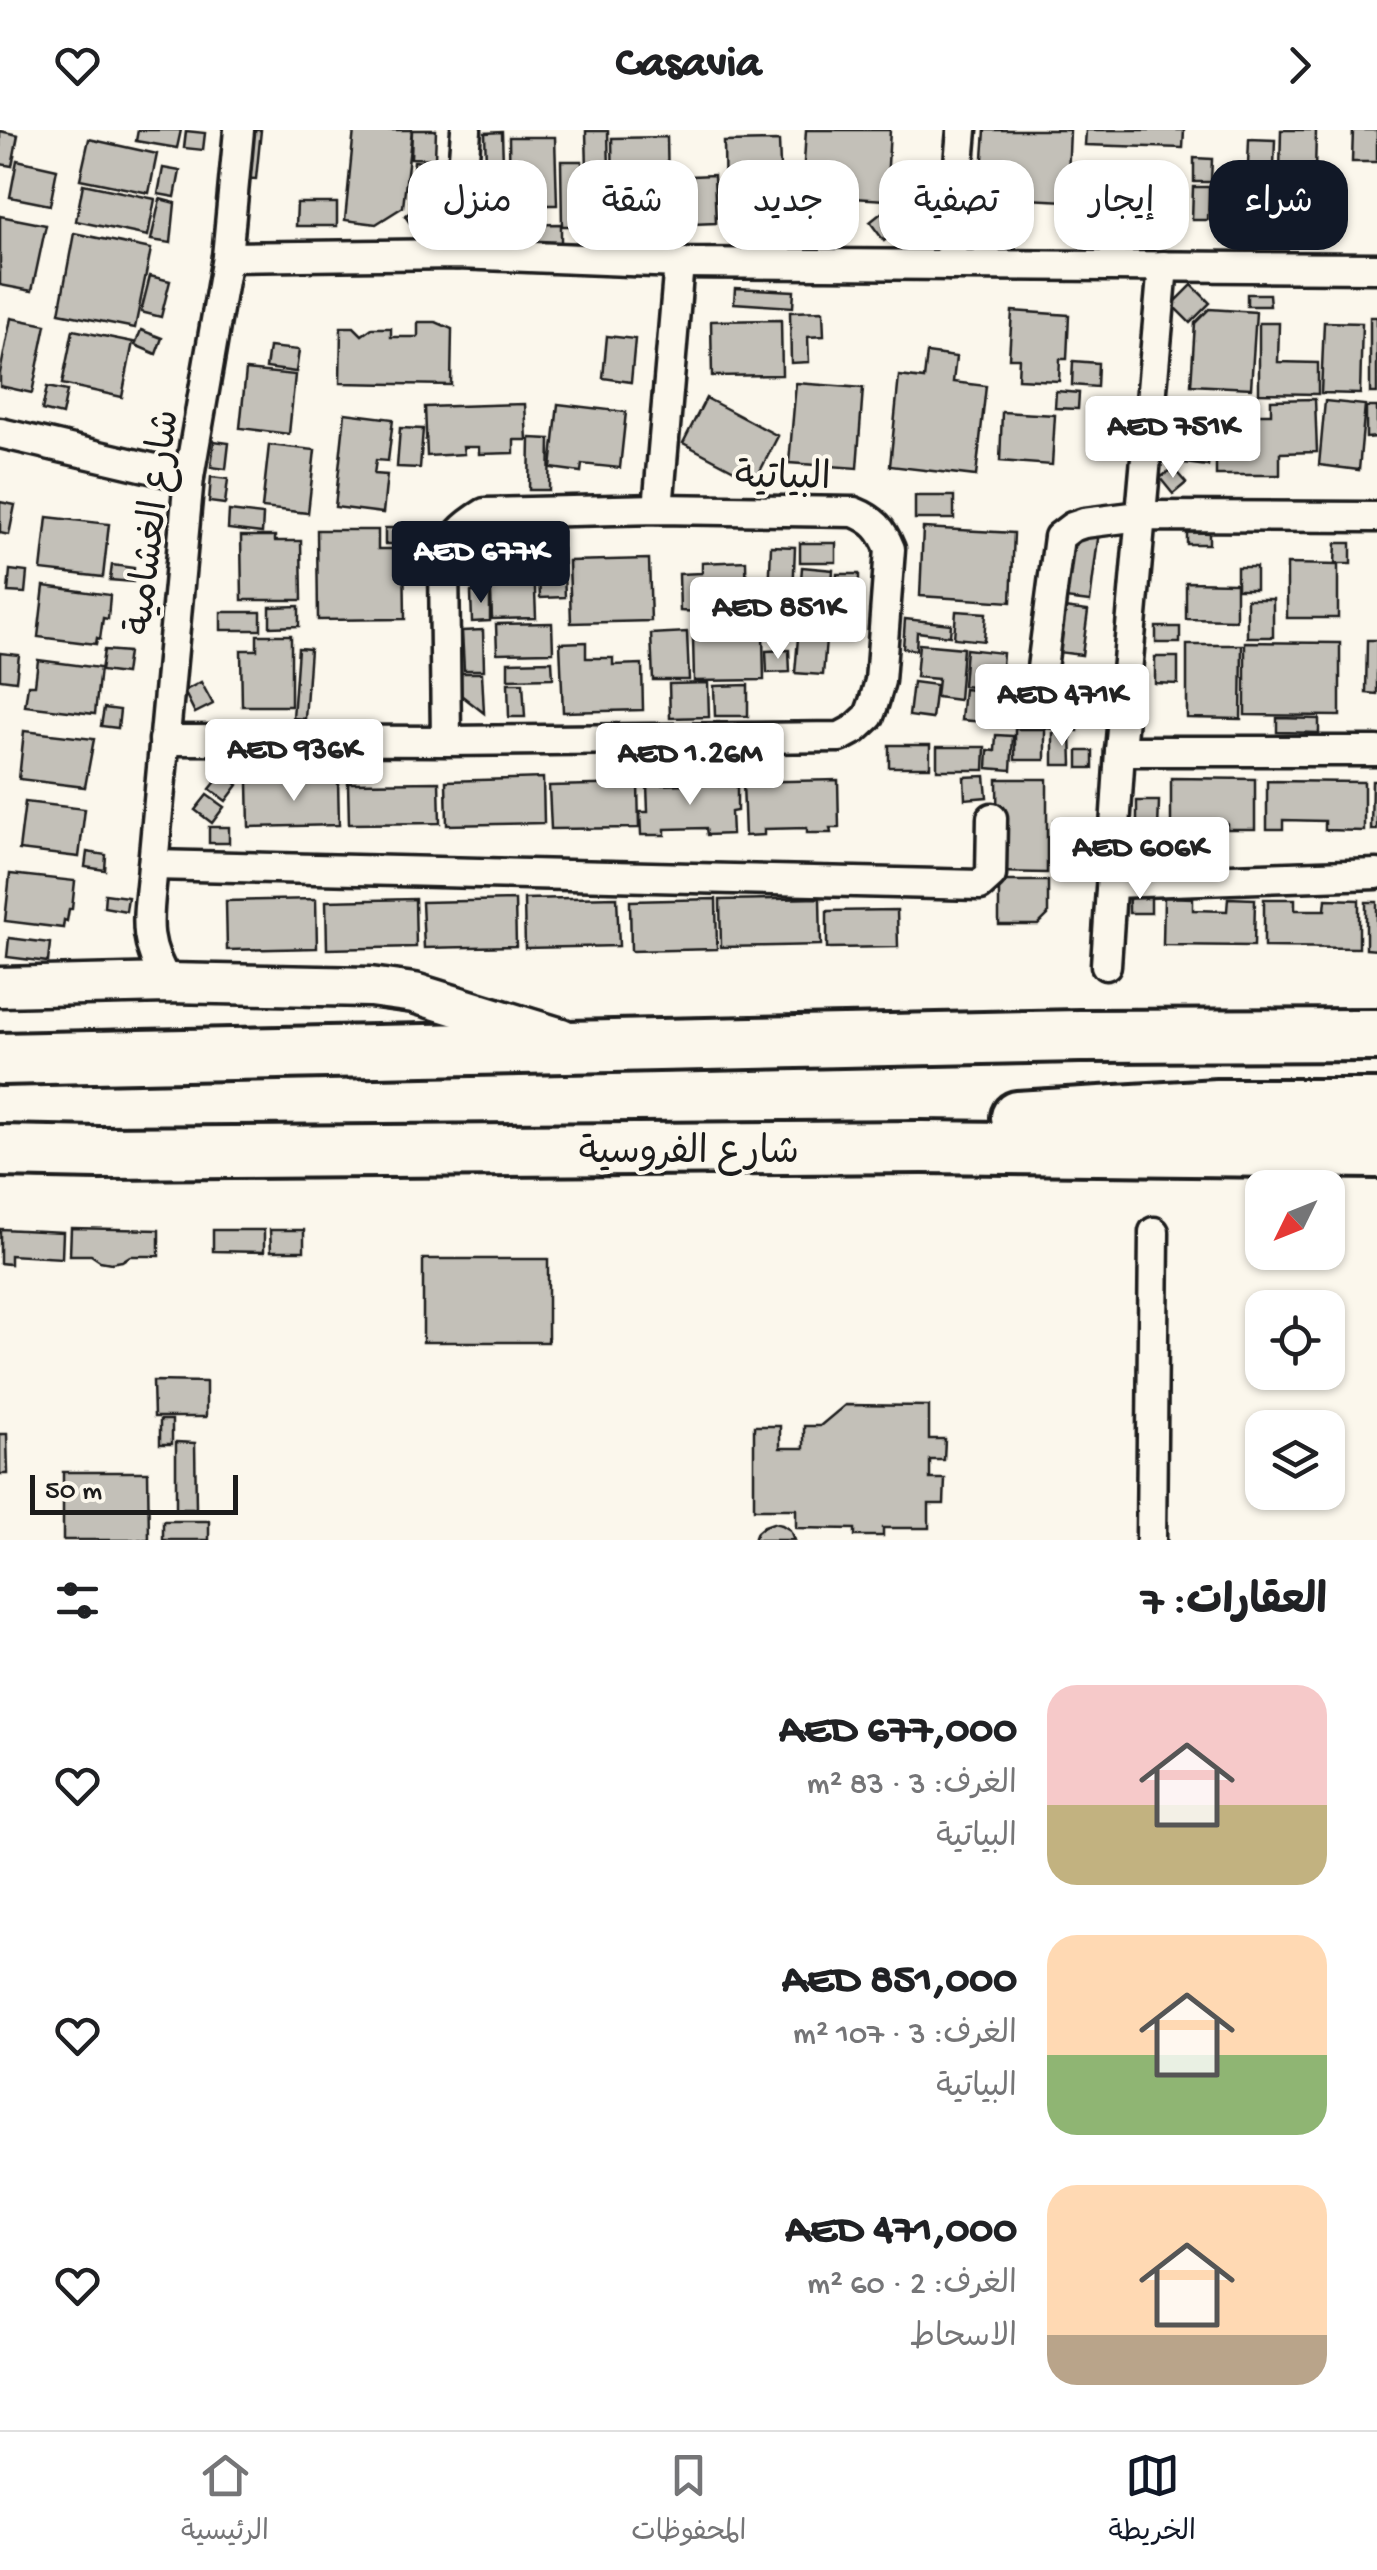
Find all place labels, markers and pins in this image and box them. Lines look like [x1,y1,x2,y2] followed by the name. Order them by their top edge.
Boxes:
[1070,396,1276,481] pin: AED 751K
[378,521,584,606] pin: AED 677K
[675,577,881,662] pin: AED 851K
[959,664,1165,749] pin: AED 471K
[191,719,397,804] pin: AED 936K
[576,723,804,808] pin: AED 1.26M
[1037,817,1243,902] pin: AED 606K

